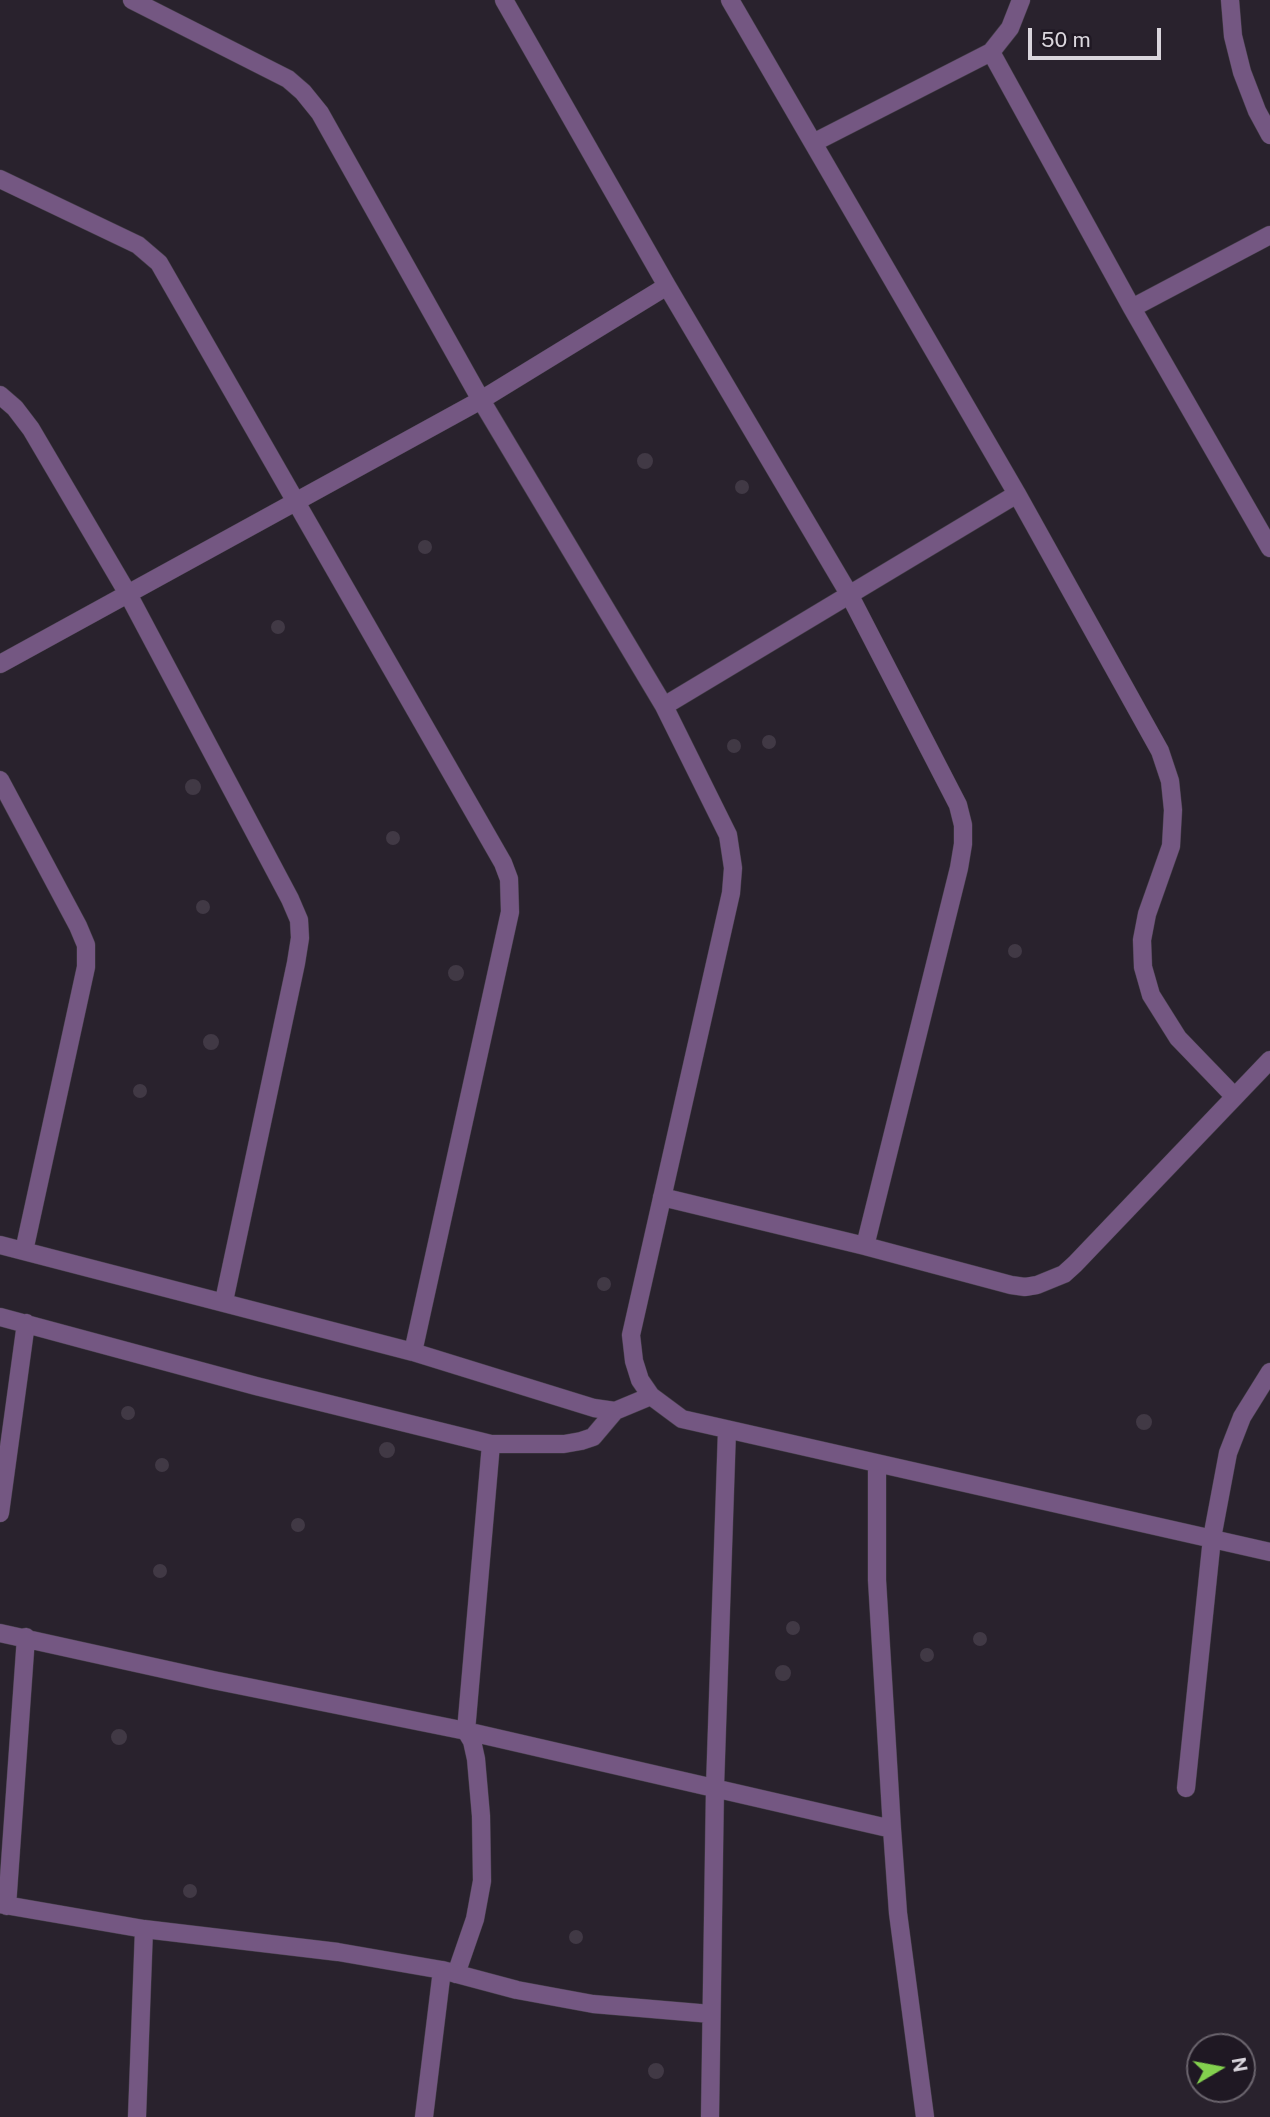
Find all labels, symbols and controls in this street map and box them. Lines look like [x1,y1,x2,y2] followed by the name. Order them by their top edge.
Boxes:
[1032,14,1165,58] scale bar
[1041,27,1091,52] text: 50 m
[1186,2033,1256,2103] north arrow
[1228,2055,1252,2074] text: N

